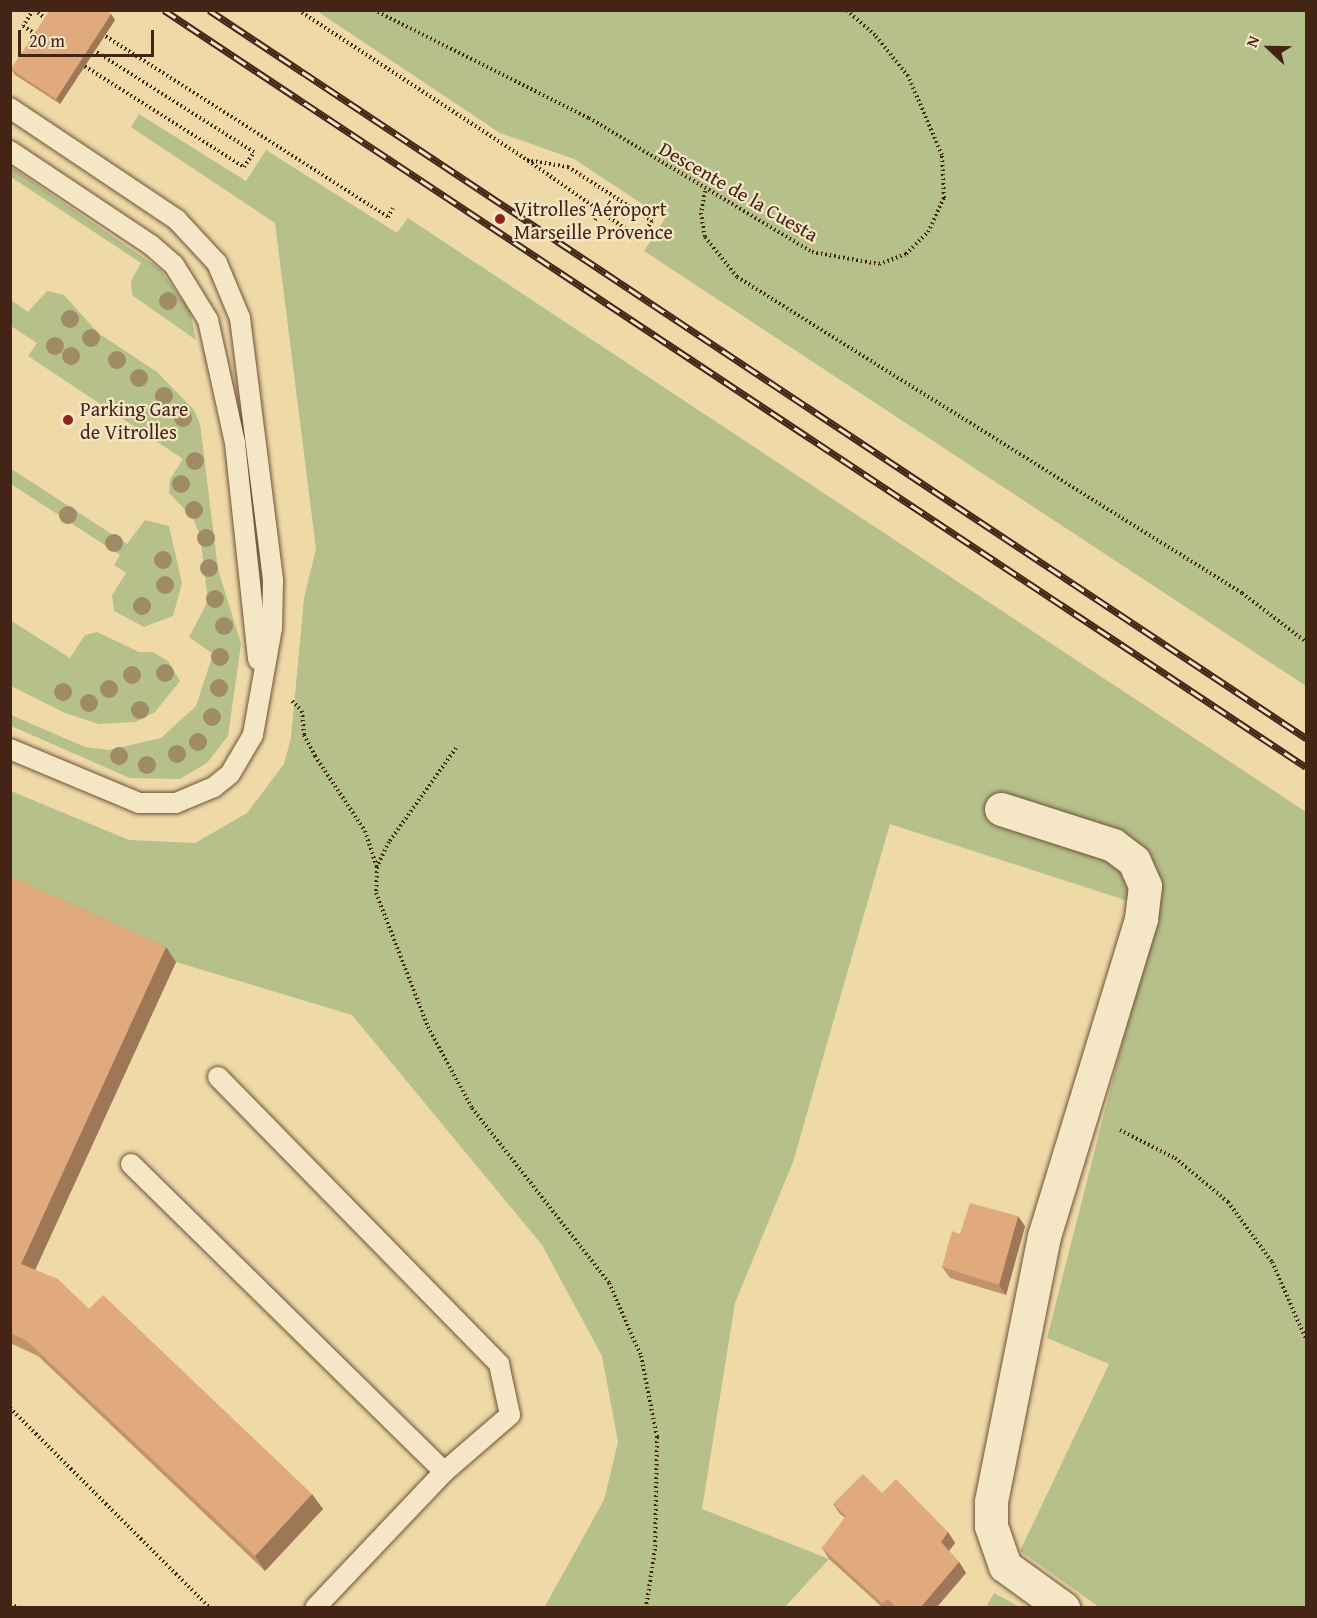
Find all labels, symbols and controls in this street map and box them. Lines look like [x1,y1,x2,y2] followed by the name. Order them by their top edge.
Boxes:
[21,18,158,56] scale bar
[1239,18,1299,78] north arrow
[29,27,65,54] text: 20 m
[1239,32,1265,51] text: N
[655,136,823,246] street label: Descente de la Cuesta
[514,196,673,243] place label: Vitrolles Aéroport Marseille Provence
[491,210,509,228] marker: Vitrolles Aéroport Marseille Provence
[80,396,188,443] place label: Parking Gare de Vitrolles
[61,413,75,427] marker: Parking Gare de Vitrolles

